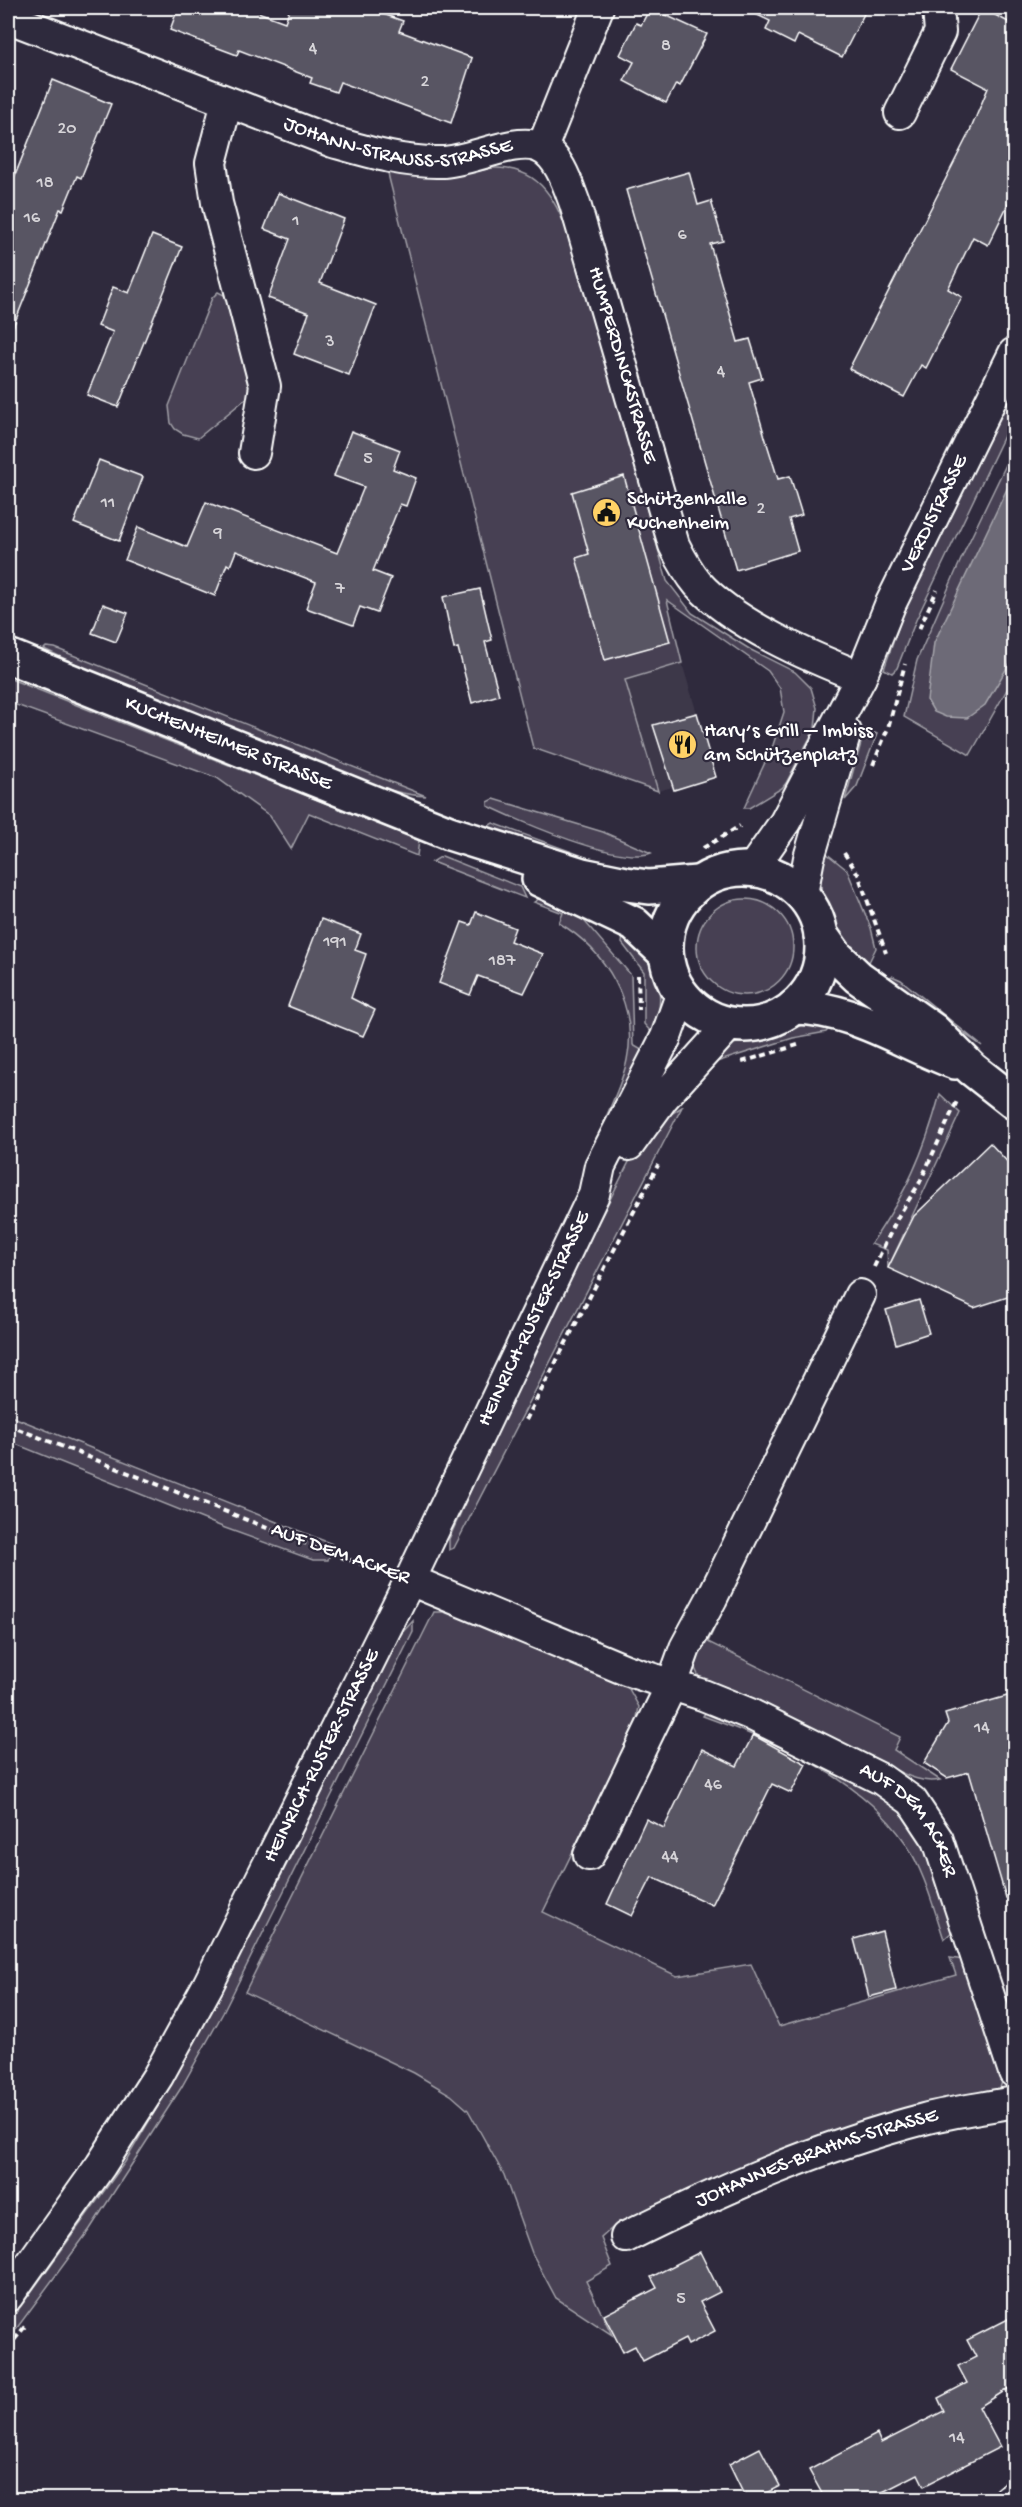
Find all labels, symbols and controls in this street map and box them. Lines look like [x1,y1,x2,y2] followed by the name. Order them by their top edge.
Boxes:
[661,36,671,57] house number: 8
[309,39,318,60] house number: 4
[421,72,430,93] house number: 2
[280,112,516,175] street label: JOHANN-STRAUSS-STRASSE
[57,119,77,140] house number: 20
[35,173,54,194] house number: 18
[23,208,41,229] house number: 16
[291,211,300,232] house number: 1
[677,225,687,246] house number: 6
[581,264,662,467] street label: HUMPERDINCKSTRASSE
[324,332,335,353] house number: 3
[717,362,726,383] house number: 4
[363,449,373,470] house number: 5
[895,450,975,578] street label: VERDISTRASSE
[627,488,748,537] place label: Schützenhalle Kuchenheim
[100,493,115,514] house number: 11
[590,496,622,528] public building icon: Schützenhalle Kuchenheim
[757,499,766,520] house number: 2
[212,523,223,544] house number: 9
[334,579,345,600] house number: 7
[120,691,336,797] street label: KUCHENHEIMER STRASSE
[704,720,874,769] place label: Hary’s Grill – Imbiss am Schützenplatz
[667,728,699,760] restaurant icon: Hary’s Grill – Imbiss am Schützenplatz
[322,932,347,953] house number: 191
[488,951,516,972] house number: 187
[473,1206,597,1431] street label: HEINRICH-RUSTER-STRASSE
[267,1518,414,1592] street label: AUF DEM ACKER
[258,1644,386,1867] street label: HEINRICH-RUSTER-STRASSE
[973,1718,990,1739] house number: 14
[855,1758,962,1881] street label: AUF DEM ACKER
[704,1775,723,1796] house number: 46
[661,1847,679,1868] house number: 44
[692,2103,941,2214] street label: JOHANNES-BRAHMS-STRASSE
[676,2289,686,2310] house number: 5
[948,2428,965,2449] house number: 14

